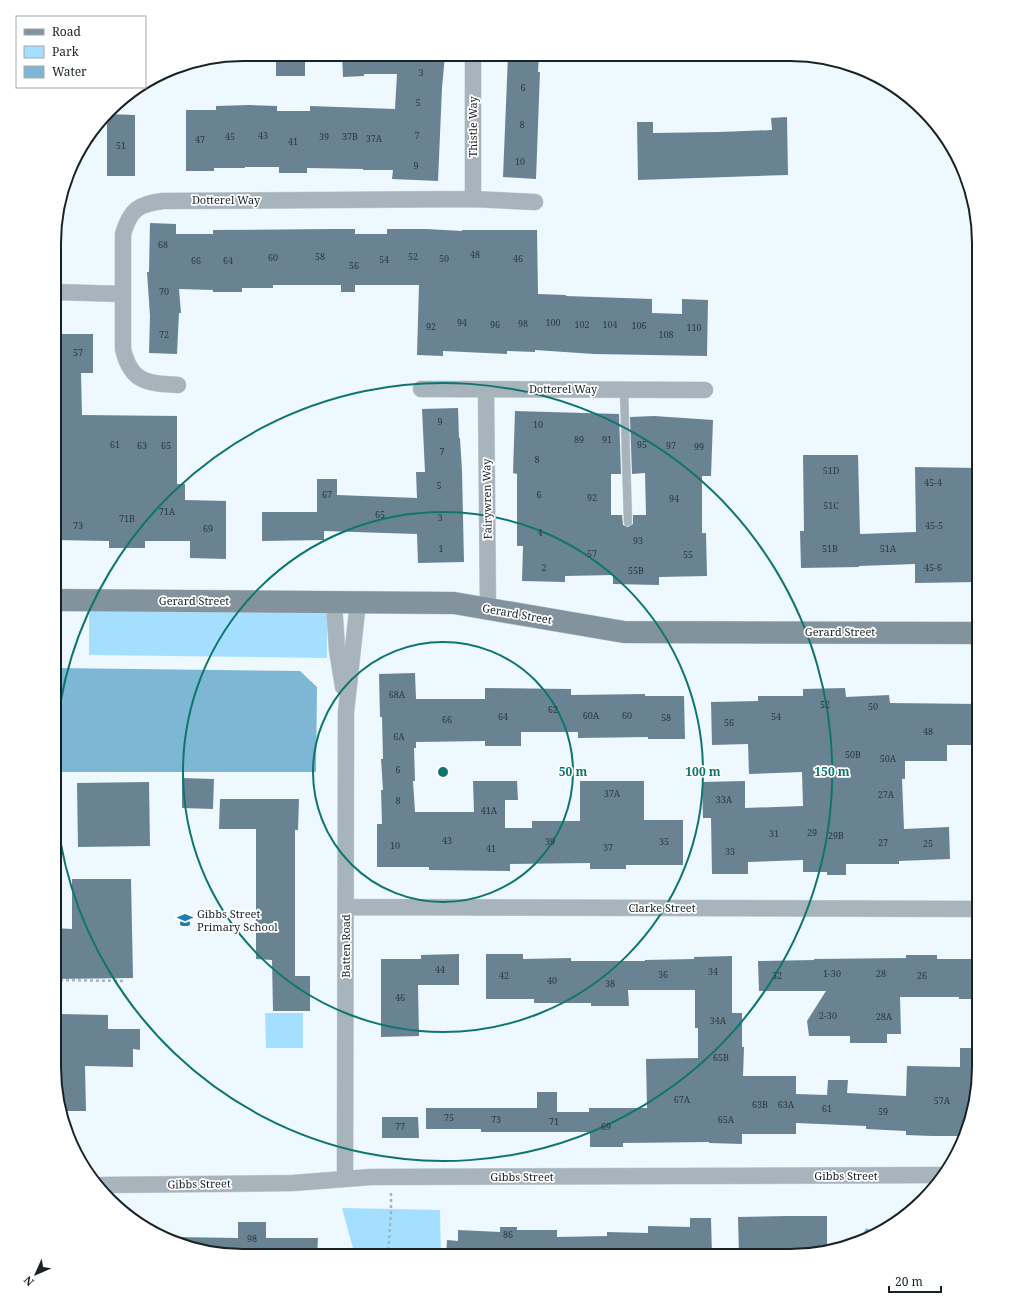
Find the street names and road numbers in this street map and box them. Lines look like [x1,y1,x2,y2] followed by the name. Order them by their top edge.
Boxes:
[465,96,480,158] street label: Thistle Way
[192,192,261,207] street label: Dotterel Way
[529,381,598,396] street label: Dotterel Way
[478,458,495,539] street label: Fairywren Way
[159,593,229,608] street label: Gerard Street
[481,600,553,627] street label: Gerard Street
[805,624,875,639] street label: Gerard Street
[628,900,696,915] street label: Clarke Street
[338,914,353,978] street label: Batten Road
[814,1168,878,1183] street label: Gibbs Street
[490,1169,554,1184] street label: Gibbs Street
[167,1175,231,1192] street label: Gibbs Street

